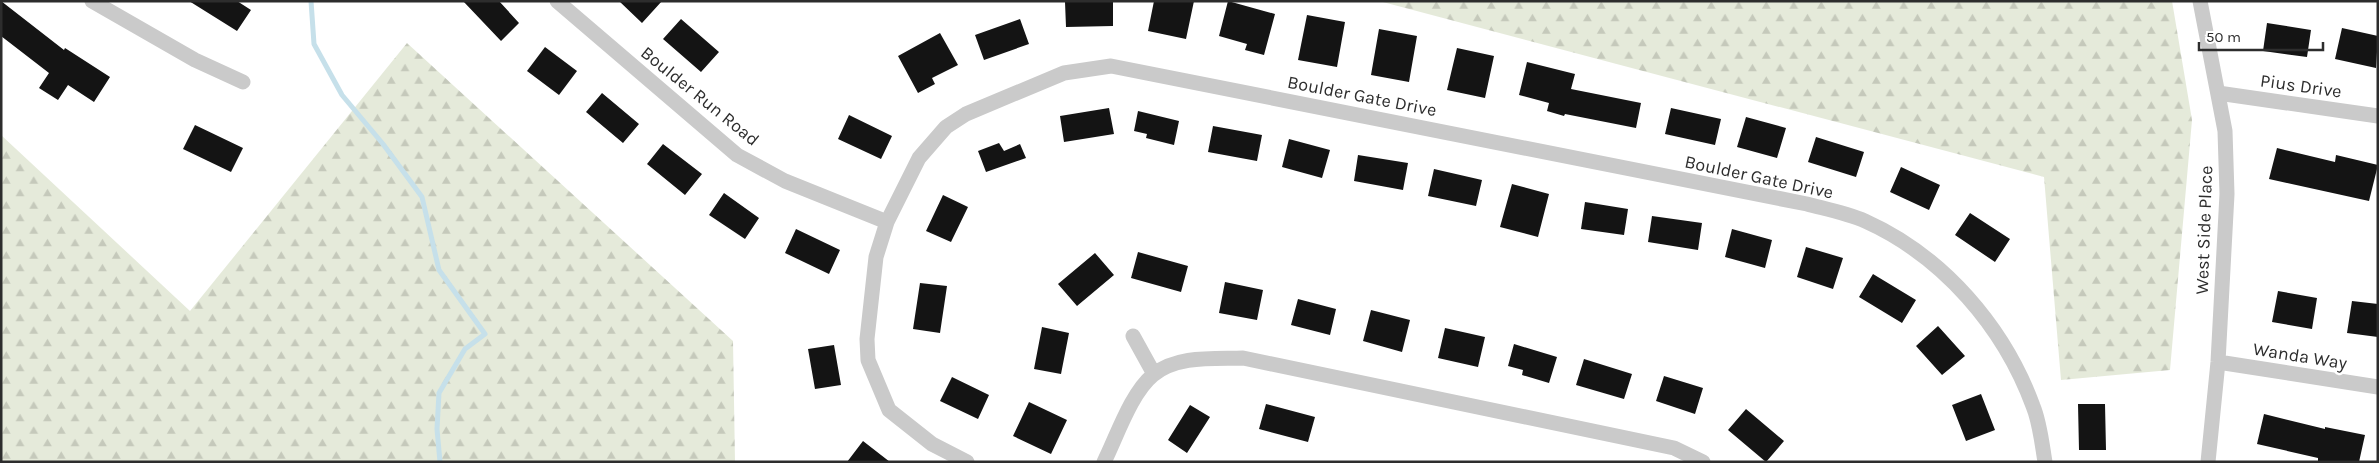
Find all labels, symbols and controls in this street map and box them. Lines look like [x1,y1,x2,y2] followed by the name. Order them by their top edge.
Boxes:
[2199,20,2323,52] scale bar
[2206,28,2241,46] text: 50 m
[636,41,764,151] street label: Boulder Run Road
[2259,69,2343,103] street label: Pius Drive
[1286,71,1438,121] street label: Boulder Gate Drive
[1683,150,1835,204] street label: Boulder Gate Drive
[2191,165,2217,295] street label: West Side Place
[2251,338,2349,374] street label: Wanda Way

